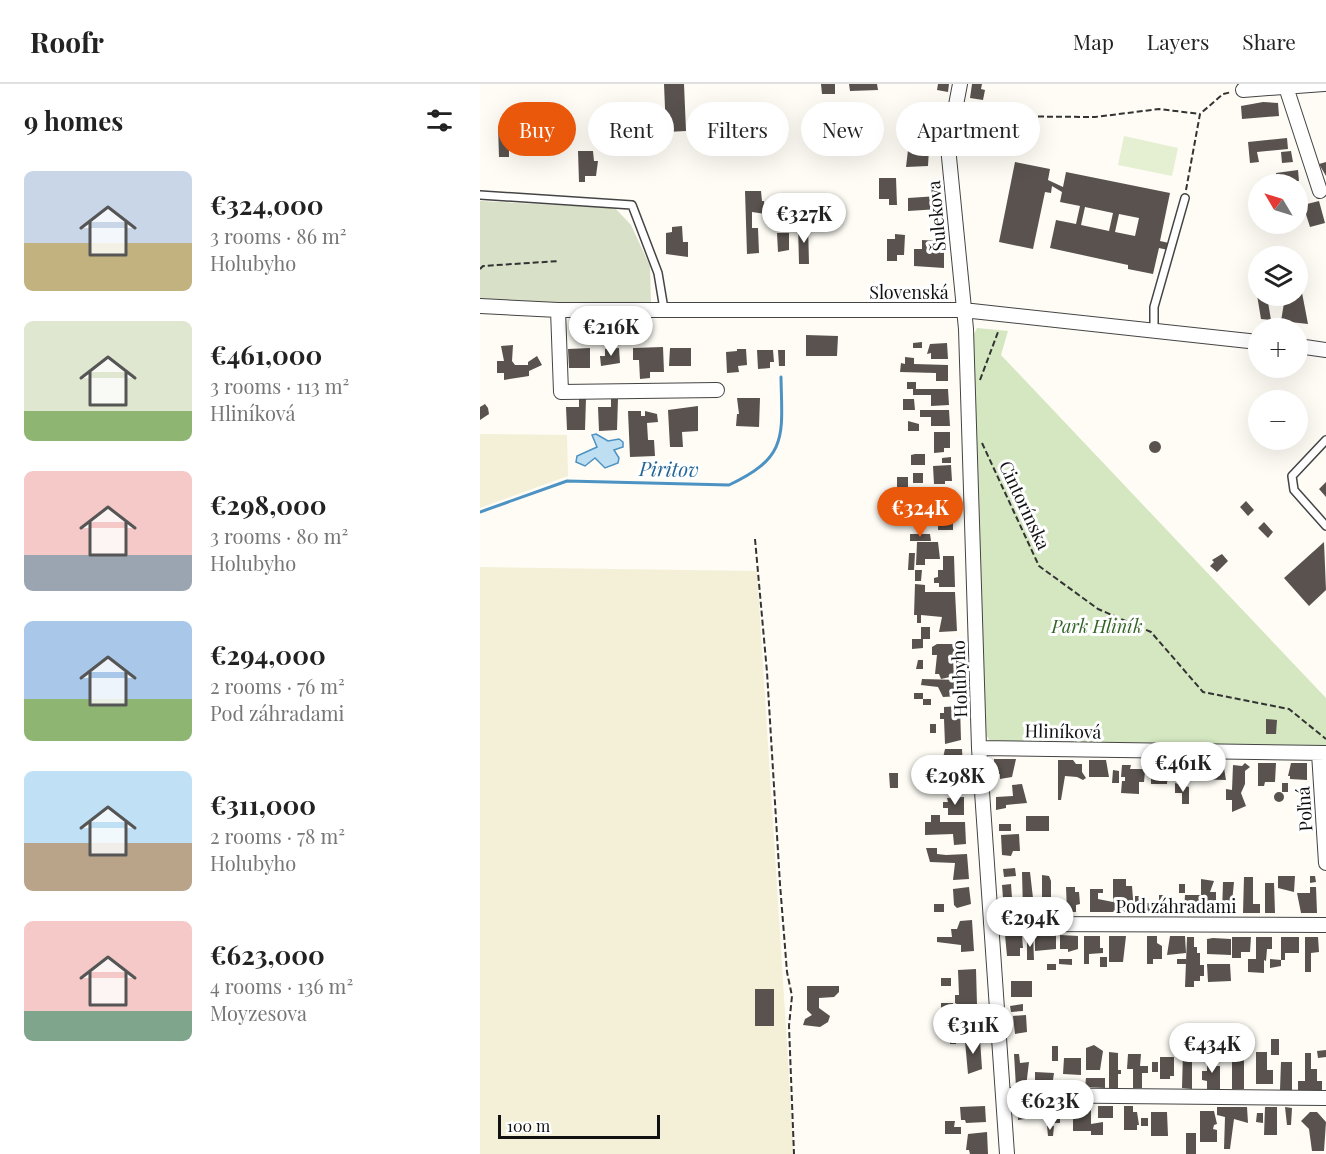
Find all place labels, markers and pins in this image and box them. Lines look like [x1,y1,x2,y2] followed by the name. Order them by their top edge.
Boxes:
[762,193,846,244] pin: €327K
[569,306,653,357] pin: €216K
[878,487,962,538] pin: €324K
[1141,742,1225,793] pin: €461K
[913,755,997,806] pin: €298K
[988,897,1072,948] pin: €294K
[931,1004,1015,1055] pin: €311K
[1170,1023,1254,1074] pin: €434K
[1008,1080,1092,1131] pin: €623K

